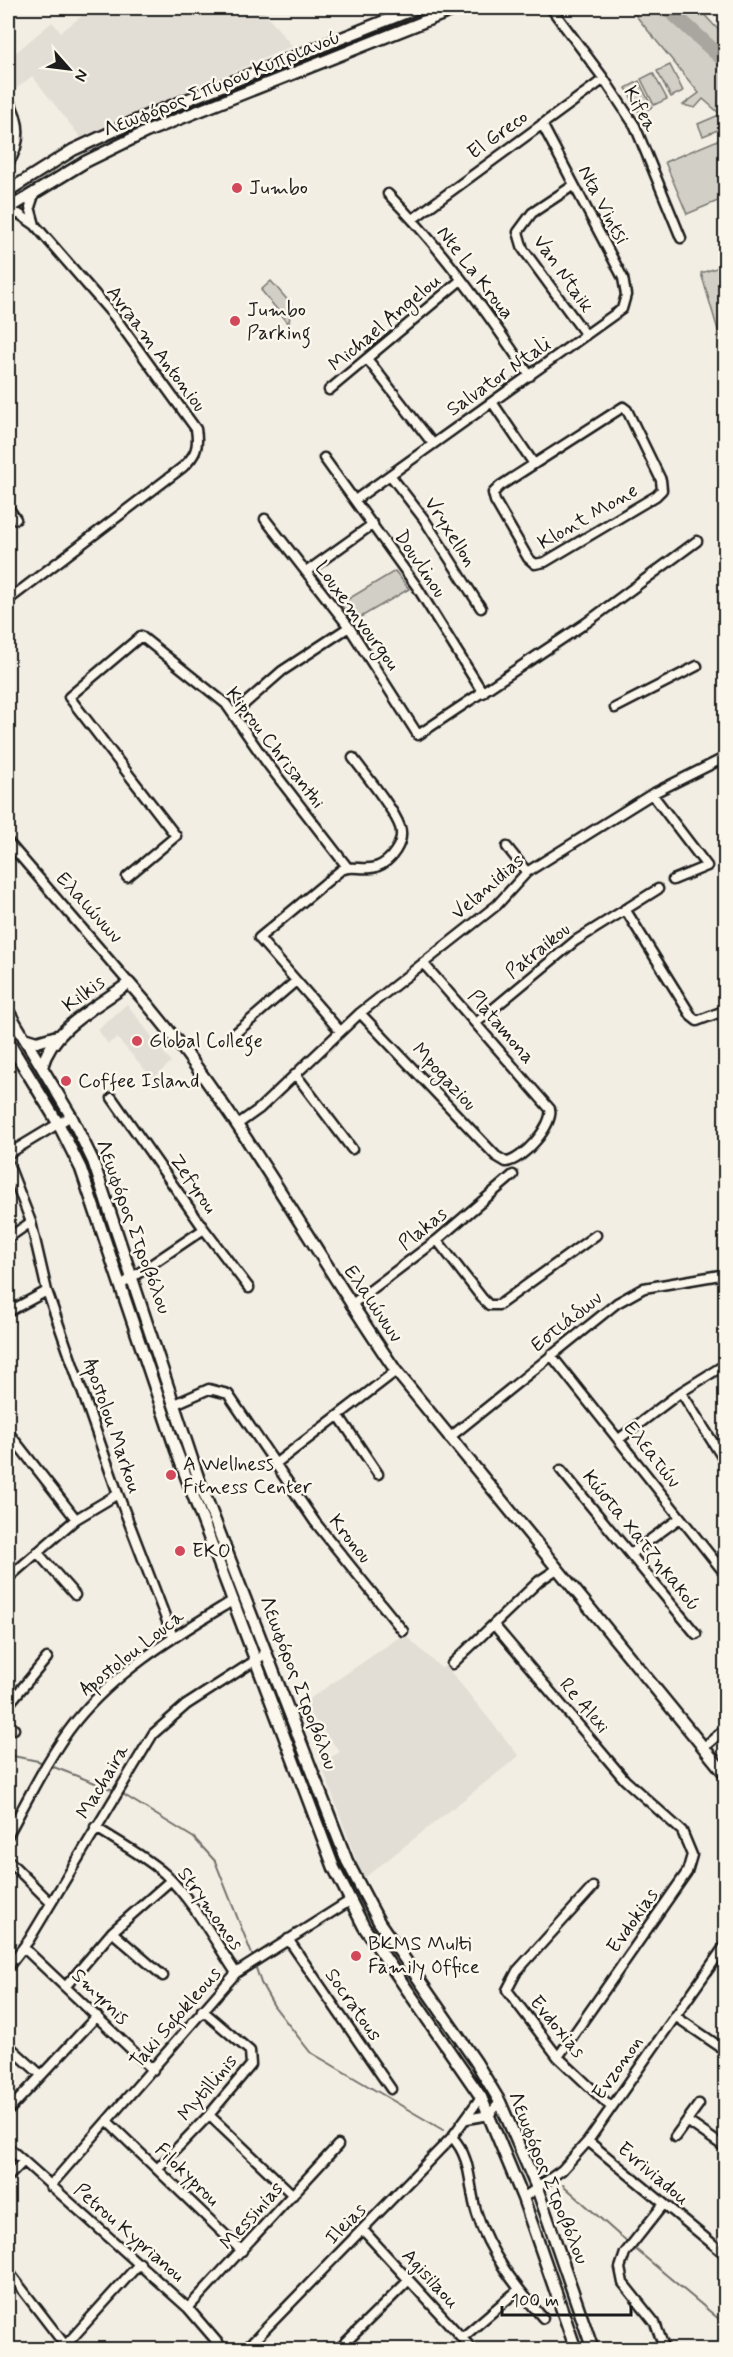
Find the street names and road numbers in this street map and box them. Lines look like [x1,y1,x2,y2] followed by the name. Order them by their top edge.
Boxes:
[99,24,345,144] street label: Λεωφόρος Σπύρου Κυπριανού
[616,81,664,138] street label: Kifea
[462,104,534,166] street label: El Greco
[571,161,635,249] street label: Nta Vintsi
[430,221,520,325] street label: Nte La Kroua
[526,230,600,318] street label: Van Ntaik
[323,268,448,379] street label: Michael Angelou
[100,280,212,418] street label: Avraam Antoniou
[441,331,557,423] street label: Salvator Ntali
[533,477,643,557] street label: Klont Mone
[417,492,483,572] street label: Vryxellon
[387,525,453,603] street label: Douvlinou
[307,556,406,677] street label: Louxemvourgou
[219,682,331,814] street label: Kiprou Chrisanthi
[446,848,530,926] street label: Velanidias
[50,866,129,950] street label: Ελαιώνων
[500,916,576,986] street label: Patraikou
[57,969,111,1019] street label: Kilkis
[461,984,541,1070] street label: Platamona
[405,1037,483,1118] street label: Mpogaziou
[89,1136,177,1318] street label: Λεωφόρος Στροβόλου
[163,1149,223,1219] street label: Zefyrou
[393,1201,453,1257] street label: Plakas
[337,1260,409,1348] street label: Ελαιώνων
[526,1285,609,1359] street label: Εστιάδων
[75,1355,148,1498] street label: Apostolou Markou
[617,1416,687,1494] street label: Ελεατών
[576,1465,706,1617] street label: Κώστα Χατζηκακού
[322,1509,378,1569] street label: Kronou
[252,1592,344,1774] street label: Λεωφόρος Στροβόλου
[74,1603,191,1703] street label: Apostolou Louca
[553,1672,615,1740] street label: Re Alexi
[70,1739,136,1824] street label: Machaira
[171,1862,250,1956] street label: Strymonos
[601,1883,665,1959] street label: Evdokias
[124,1961,230,2076] street label: Taki Sofokleous
[65,1963,135,2031] street label: Smyrnis
[318,1963,388,2047] street label: Socratous
[523,1990,591,2064] street label: Evdoxias
[586,2030,650,2106] street label: Evzonon
[172,2049,244,2127] street label: Mytillinis
[501,2088,595,2268] street label: Λεωφόρος Στροβόλου
[611,2136,695,2212] street label: Evriviadou
[148,2137,226,2213] street label: Filokyprou
[214,2176,290,2256] street label: Messinias
[68,2177,190,2289] street label: Petrou Kyprianou
[319,2197,373,2251] street label: Ileias
[395,2243,465,2315] street label: Agisilaou

